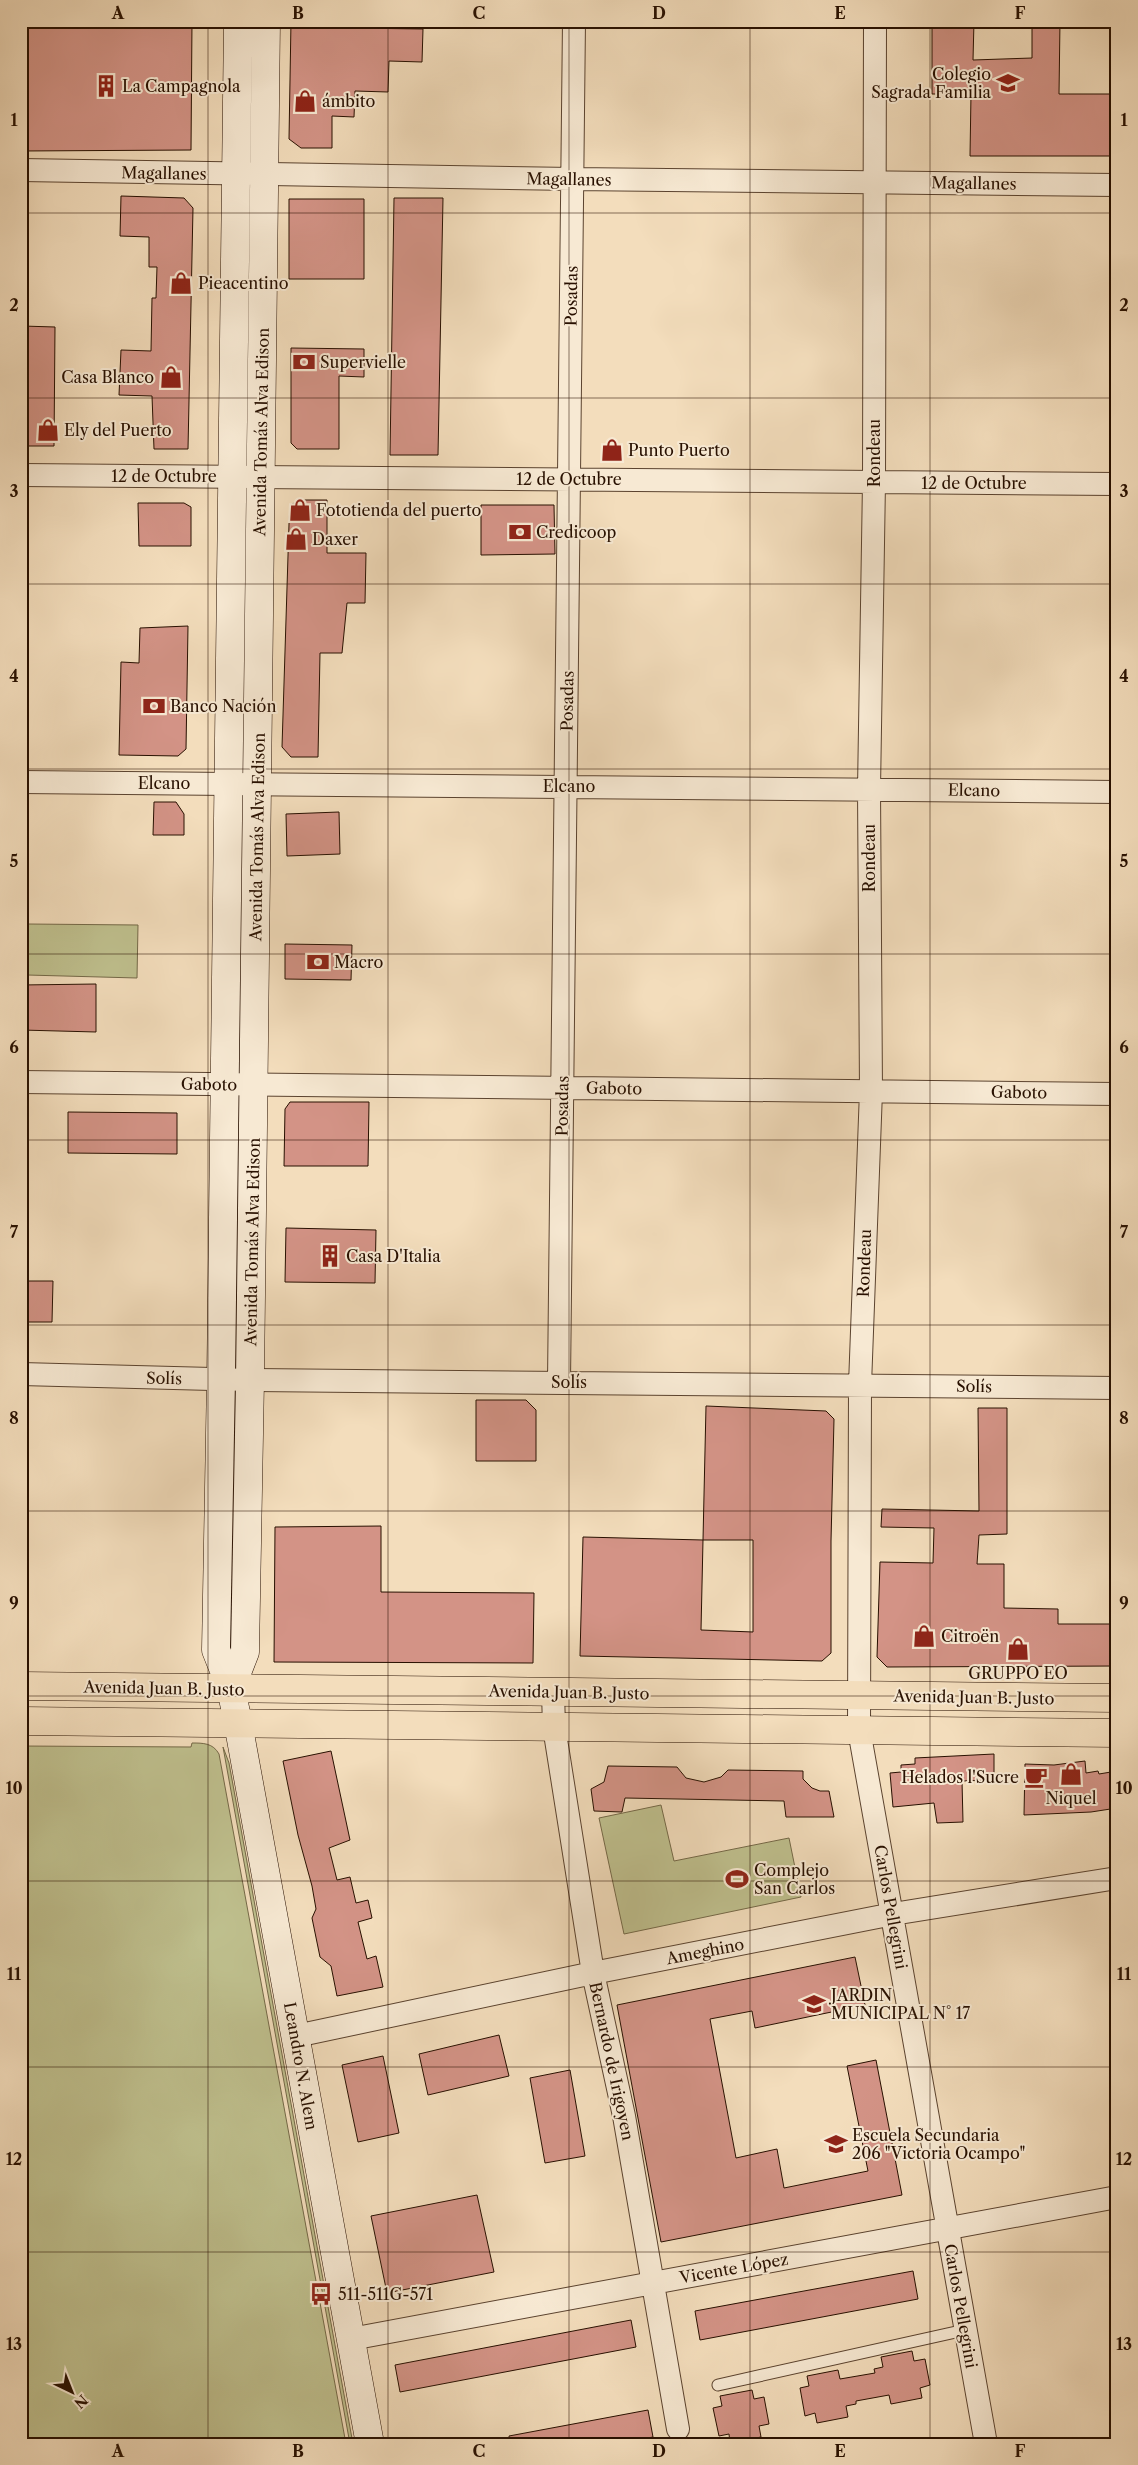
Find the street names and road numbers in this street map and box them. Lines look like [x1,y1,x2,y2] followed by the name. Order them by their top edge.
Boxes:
[121,162,207,184] street label: Magallanes
[526,168,612,190] street label: Magallanes
[931,172,1017,194] street label: Magallanes
[560,266,582,326] street label: Posadas
[249,328,273,537] street label: Avenida Tomás Alva Edison
[864,419,884,487] street label: Rondeau
[111,466,217,486] street label: 12 de Octubre
[516,469,622,489] street label: 12 de Octubre
[921,473,1027,493] street label: 12 de Octubre
[556,671,578,731] street label: Posadas
[245,733,269,942] street label: Avenida Tomás Alva Edison
[138,773,190,793] street label: Elcano
[543,776,595,796] street label: Elcano
[948,780,1001,800] street label: Elcano
[859,824,879,892] street label: Rondeau
[181,1074,237,1094] street label: Gaboto
[551,1076,573,1136] street label: Posadas
[586,1078,642,1098] street label: Gaboto
[991,1082,1047,1102] street label: Gaboto
[240,1138,264,1347] street label: Avenida Tomás Alva Edison
[853,1228,875,1298] street label: Rondeau
[146,1368,182,1388] street label: Solís
[551,1372,587,1392] street label: Solís
[956,1376,992,1396] street label: Solís
[83,1677,245,1699] street label: Avenida Juan B. Justo
[488,1681,650,1703] street label: Avenida Juan B. Justo
[893,1686,1055,1708] street label: Avenida Juan B. Justo
[870,1843,912,1971] street label: Carlos Pellegrini
[663,1934,746,1969] street label: Ameghino
[585,1980,639,2142] street label: Bernardo de Irigoyen
[280,2000,322,2132] street label: Leandro N. Alem
[940,2242,982,2370] street label: Carlos Pellegrini
[677,2249,790,2288] street label: Vicente López

